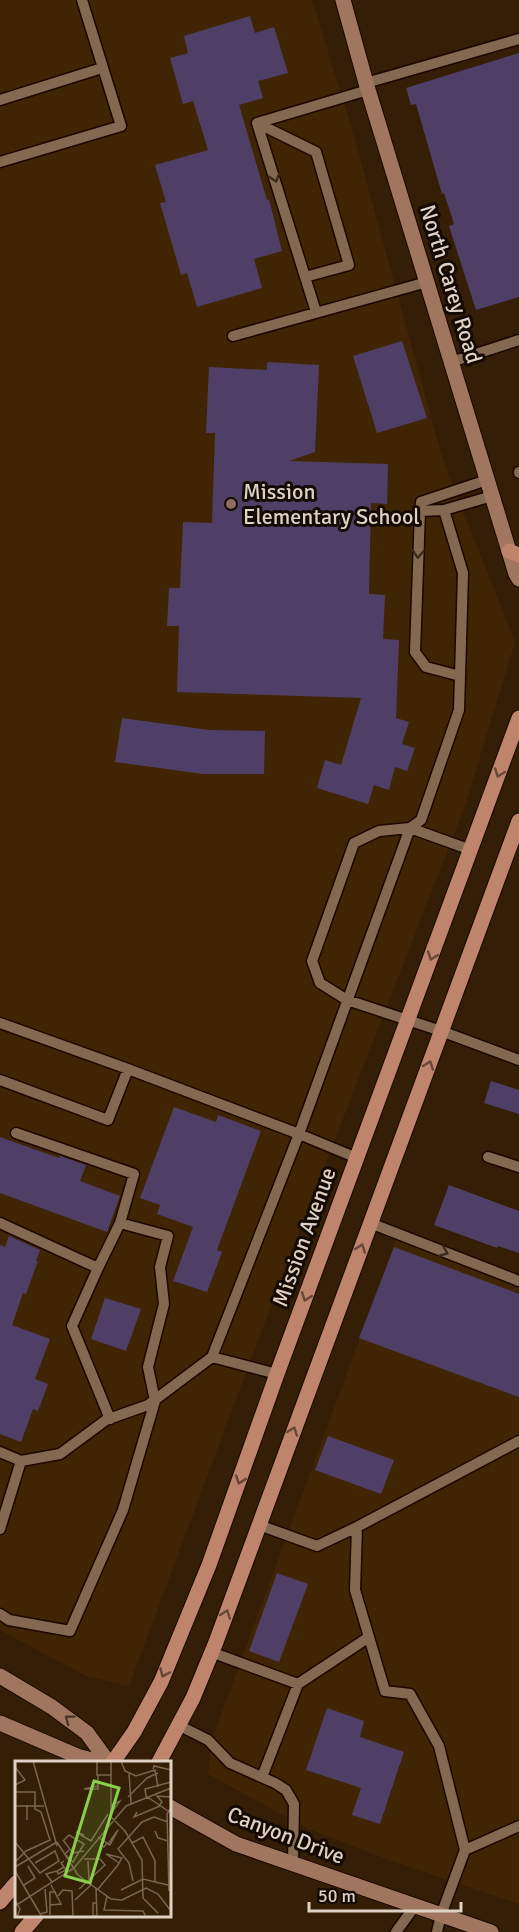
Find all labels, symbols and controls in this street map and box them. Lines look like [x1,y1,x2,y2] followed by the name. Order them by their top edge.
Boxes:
[268,173,280,183] one-way arrow
[414,201,488,367] street label: North Carey Road
[243,478,420,530] place label: Mission Elementary School
[224,497,238,511] marker: Mission Elementary School
[412,549,425,558] one-way arrow
[493,767,506,778] one-way arrow
[426,950,439,961] one-way arrow
[421,1060,434,1071] one-way arrow
[266,1164,342,1310] street label: Mission Avenue
[354,1243,366,1254] one-way arrow
[438,1245,449,1258] one-way arrow
[301,1290,313,1301] one-way arrow
[286,1426,299,1437] one-way arrow
[235,1474,248,1485] one-way arrow
[219,1609,231,1620] one-way arrow
[160,1667,172,1678] one-way arrow
[65,1716,76,1727] one-way arrow
[15,1761,171,1917] inset map
[224,1800,348,1870] street label: Canyon Drive
[309,1875,460,1913] scale bar
[318,1885,356,1907] text: 50 m

